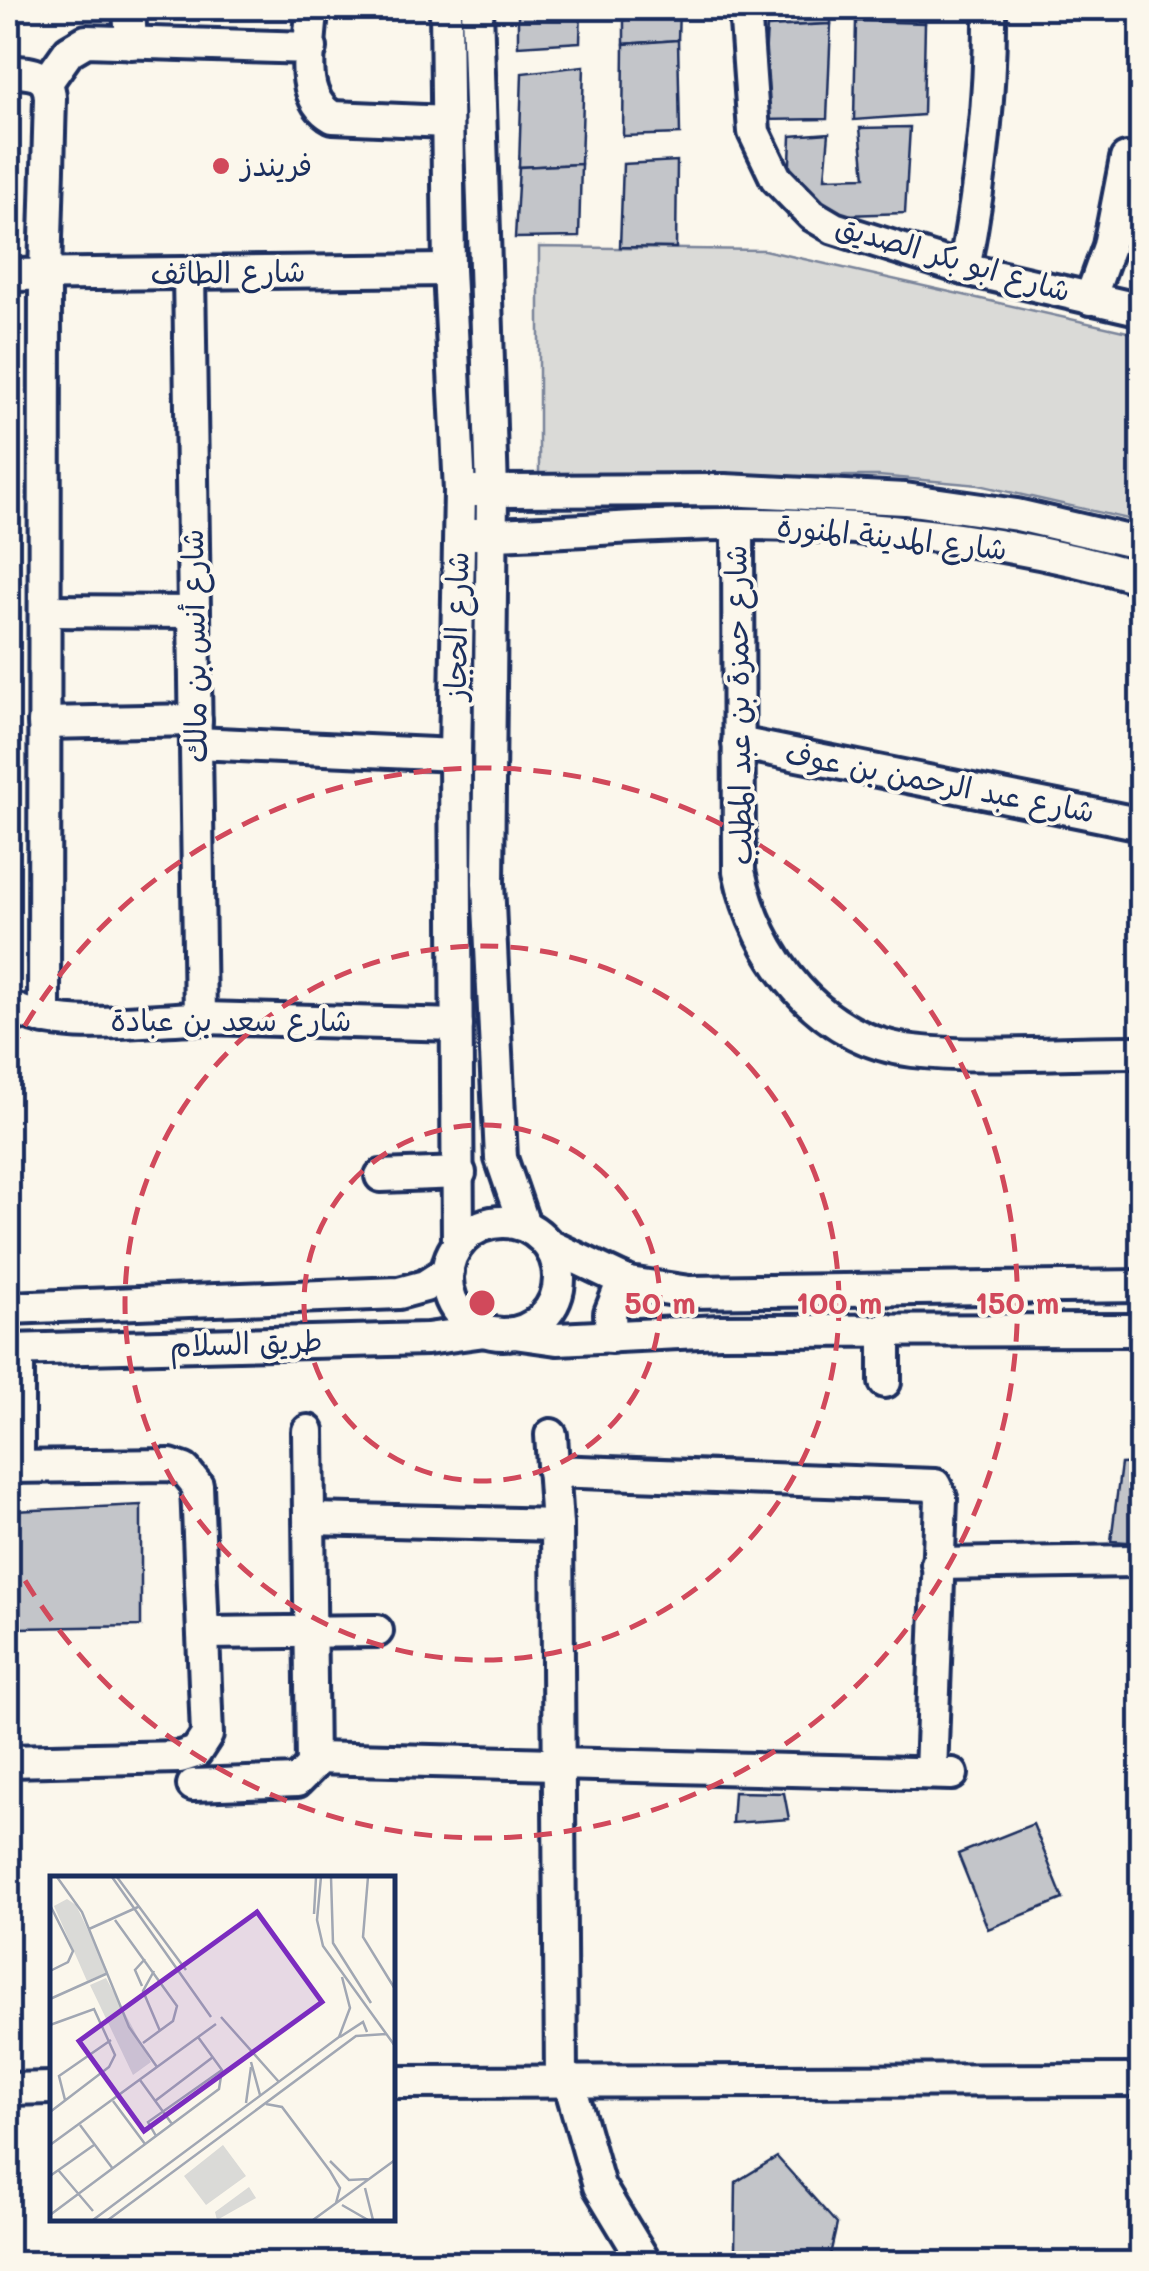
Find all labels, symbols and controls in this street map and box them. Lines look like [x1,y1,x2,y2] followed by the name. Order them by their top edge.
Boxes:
[238,144,312,184] place label: فريندز
[210,155,232,177] marker: فريندز
[831,204,1076,313] street label: شارع ابو بكر الصديق
[150,250,306,295] street label: شارع الطائف
[775,504,1009,571] street label: شارع المدينة المنورة
[171,529,218,763] street label: شارع أنس بن مالك
[714,544,763,866] street label: شارع حمزة بن عبد المطلب
[434,551,479,704] street label: شارع الحجاز
[782,731,1098,834] street label: شارع عبد الرحمن بن عوف
[111,999,351,1042] street label: شارع سعد بن عبادة
[624,1282,696,1322] text: 50 m
[796,1282,882,1322] text: 100 m
[975,1282,1059,1322] text: 150 m
[464,1285,500,1321] centre of rings
[169,1319,323,1369] street label: طريق السلام
[50,1876,395,2221] inset map

